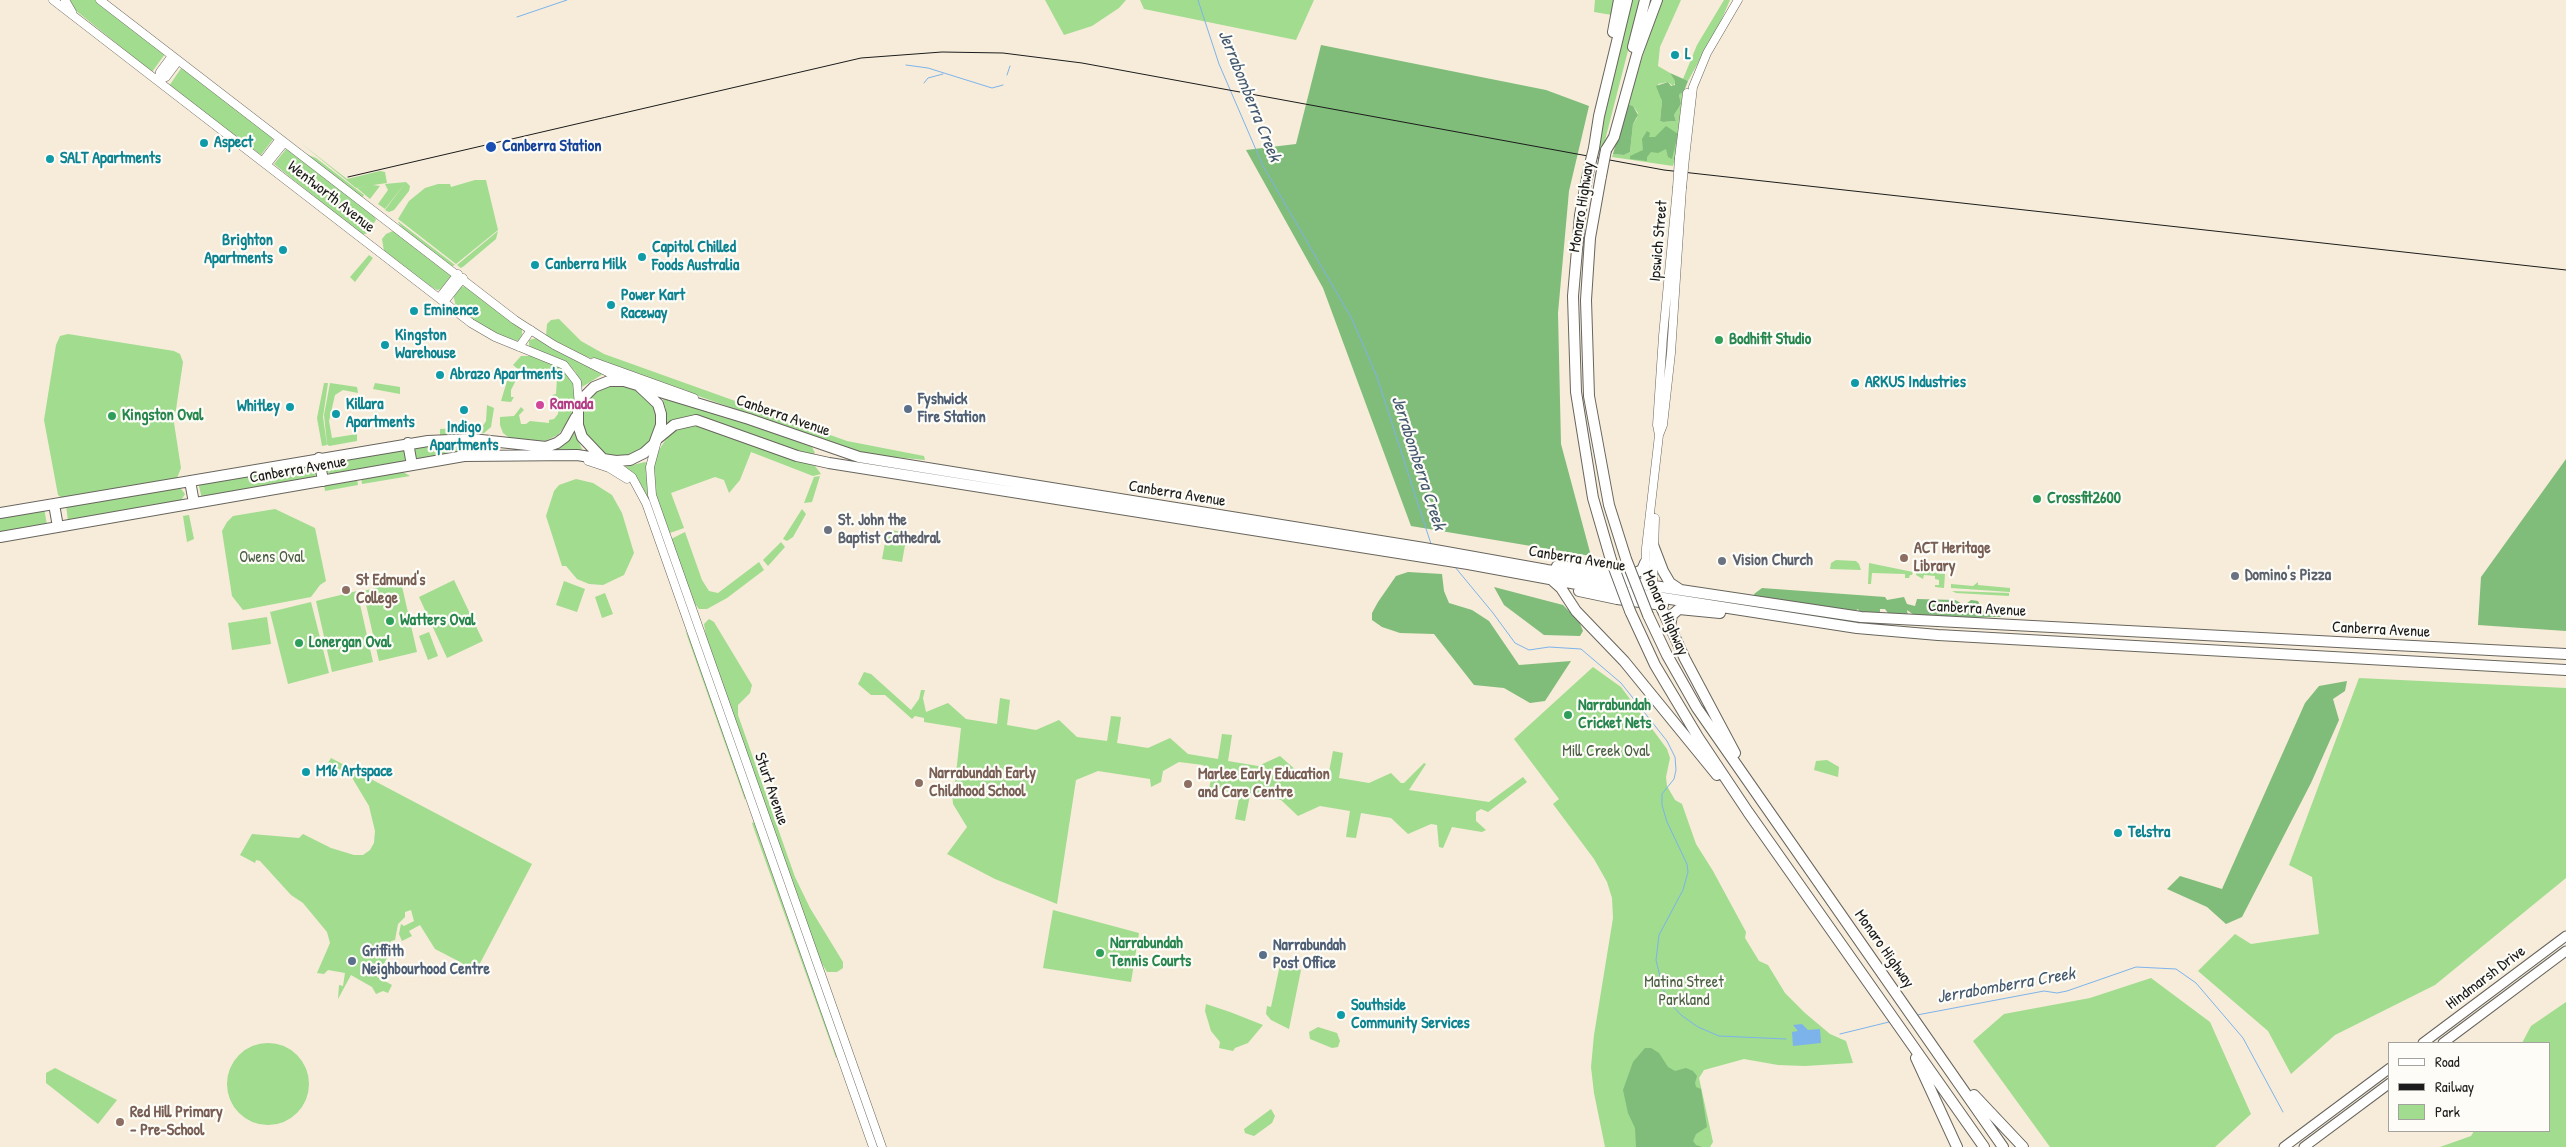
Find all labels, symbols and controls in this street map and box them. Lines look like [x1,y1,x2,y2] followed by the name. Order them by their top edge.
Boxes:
[1213,27,1285,165] water label: Jerrabomberra Creek
[1685,45,1691,65] place label: L
[1669,49,1681,61] marker: L
[214,133,253,153] place label: Aspect
[198,137,210,149] marker: Aspect
[502,137,601,157] place label: Canberra Station
[484,140,498,154] marker: Canberra Station
[60,149,161,169] place label: SALT Apartments
[44,153,56,165] marker: SALT Apartments
[284,157,378,237] street label: Wentworth Avenue
[1565,160,1599,254] street label: Monaro Highway
[1646,200,1672,282] street label: Ipswich Street
[204,231,273,269] place label: Brighton Apartments
[652,238,739,276] place label: Capitol Chilled Foods Australia
[277,244,289,256] marker: Brighton Apartments
[636,251,648,263] marker: Capitol Chilled Foods Australia
[545,255,627,275] place label: Canberra Milk
[529,259,541,271] marker: Canberra Milk
[621,286,685,324] place label: Power Kart Raceway
[605,299,617,311] marker: Power Kart Raceway
[424,301,479,321] place label: Eminence
[408,305,420,317] marker: Eminence
[395,326,456,364] place label: Kingston Warehouse
[1729,330,1811,350] place label: Bodhifit Studio
[1713,334,1725,346] marker: Bodhifit Studio
[379,339,391,351] marker: Kingston Warehouse
[450,365,563,385] place label: Abrazo Apartments
[434,369,446,381] marker: Abrazo Apartments
[1865,373,1966,393] place label: ARKUS Industries
[1849,377,1861,389] marker: ARKUS Industries
[918,390,986,428] place label: Fyshwick Fire Station
[734,391,832,441] street label: Canberra Avenue
[1386,393,1450,533] water label: Jerrabomberra Creek
[346,395,415,433] place label: Killara Apartments
[550,395,593,415] place label: Ramada
[237,397,280,417] place label: Whitley
[534,399,546,411] marker: Ramada
[284,401,296,413] marker: Whitley
[902,403,914,415] marker: Fyshwick Fire Station
[458,404,470,416] marker: Indigo Apartments
[122,406,203,426] place label: Kingston Oval
[330,408,342,420] marker: Killara Apartments
[106,410,118,422] marker: Kingston Oval
[430,418,498,456] place label: Indigo Apartments
[248,452,348,488] street label: Canberra Avenue
[1127,477,1227,511] street label: Canberra Avenue
[2047,489,2121,509] place label: Crossfit2600
[2031,493,2043,505] marker: Crossfit2600
[838,511,940,549] place label: St. John the Baptist Cathedral
[822,524,834,536] marker: St. John the Baptist Cathedral
[1914,539,1991,577] place label: ACT Heritage Library
[1527,542,1627,576] street label: Canberra Avenue
[239,548,305,568] park label: Owens Oval
[1732,551,1813,571] place label: Vision Church
[1898,552,1910,564] marker: ACT Heritage Library
[1716,555,1728,567] marker: Vision Church
[2245,566,2331,586] place label: Domino's Pizza
[1638,567,1692,659] street label: Monaro Highway
[2229,570,2241,582] marker: Domino's Pizza
[356,571,425,609] place label: St Edmund's College
[340,584,352,596] marker: St Edmund's College
[1928,597,2026,621] street label: Canberra Avenue
[400,611,475,631] place label: Watters Oval
[384,615,396,627] marker: Watters Oval
[2332,618,2430,642] street label: Canberra Avenue
[309,633,391,653] place label: Lonergan Oval
[293,637,305,649] marker: Lonergan Oval
[1578,696,1651,734] place label: Narrabundah Cricket Nets
[1562,709,1574,721] marker: Narrabundah Cricket Nets
[1562,742,1650,762] park label: Mill Creek Oval
[750,750,792,828] street label: Sturt Avenue
[316,762,393,782] place label: M16 Artspace
[929,764,1036,802] place label: Narrabundah Early Childhood School
[1198,765,1330,803] place label: Marlee Early Education and Care Centre
[300,766,312,778] marker: M16 Artspace
[913,777,925,789] marker: Narrabundah Early Childhood School
[1182,778,1194,790] marker: Marlee Early Education and Care Centre
[2128,823,2170,843] place label: Telstra
[2112,827,2124,839] marker: Telstra
[1850,906,1918,992] street label: Monaro Highway
[1110,934,1191,972] place label: Narrabundah Tennis Courts
[1273,936,1346,974] place label: Narrabundah Post Office
[362,942,490,980] place label: Griffith Neighbourhood Centre
[2442,942,2530,1014] street label: Hindmarsh Drive
[1094,947,1106,959] marker: Narrabundah Tennis Courts
[1257,949,1269,961] marker: Narrabundah Post Office
[346,955,358,967] marker: Griffith Neighbourhood Centre
[1935,963,2077,1009] water label: Jerrabomberra Creek
[1644,973,1724,1011] park label: Matina Street Parkland
[1351,996,1470,1034] place label: Southside Community Services
[1335,1009,1347,1021] marker: Southside Community Services
[2388,1042,2551,1132] legend
[2435,1051,2460,1072] text: Road
[2435,1076,2474,1097] text: Railway
[2435,1101,2460,1122] text: Park
[130,1103,223,1141] place label: Red Hill Primary - Pre-School
[114,1116,126,1128] marker: Red Hill Primary - Pre-School

